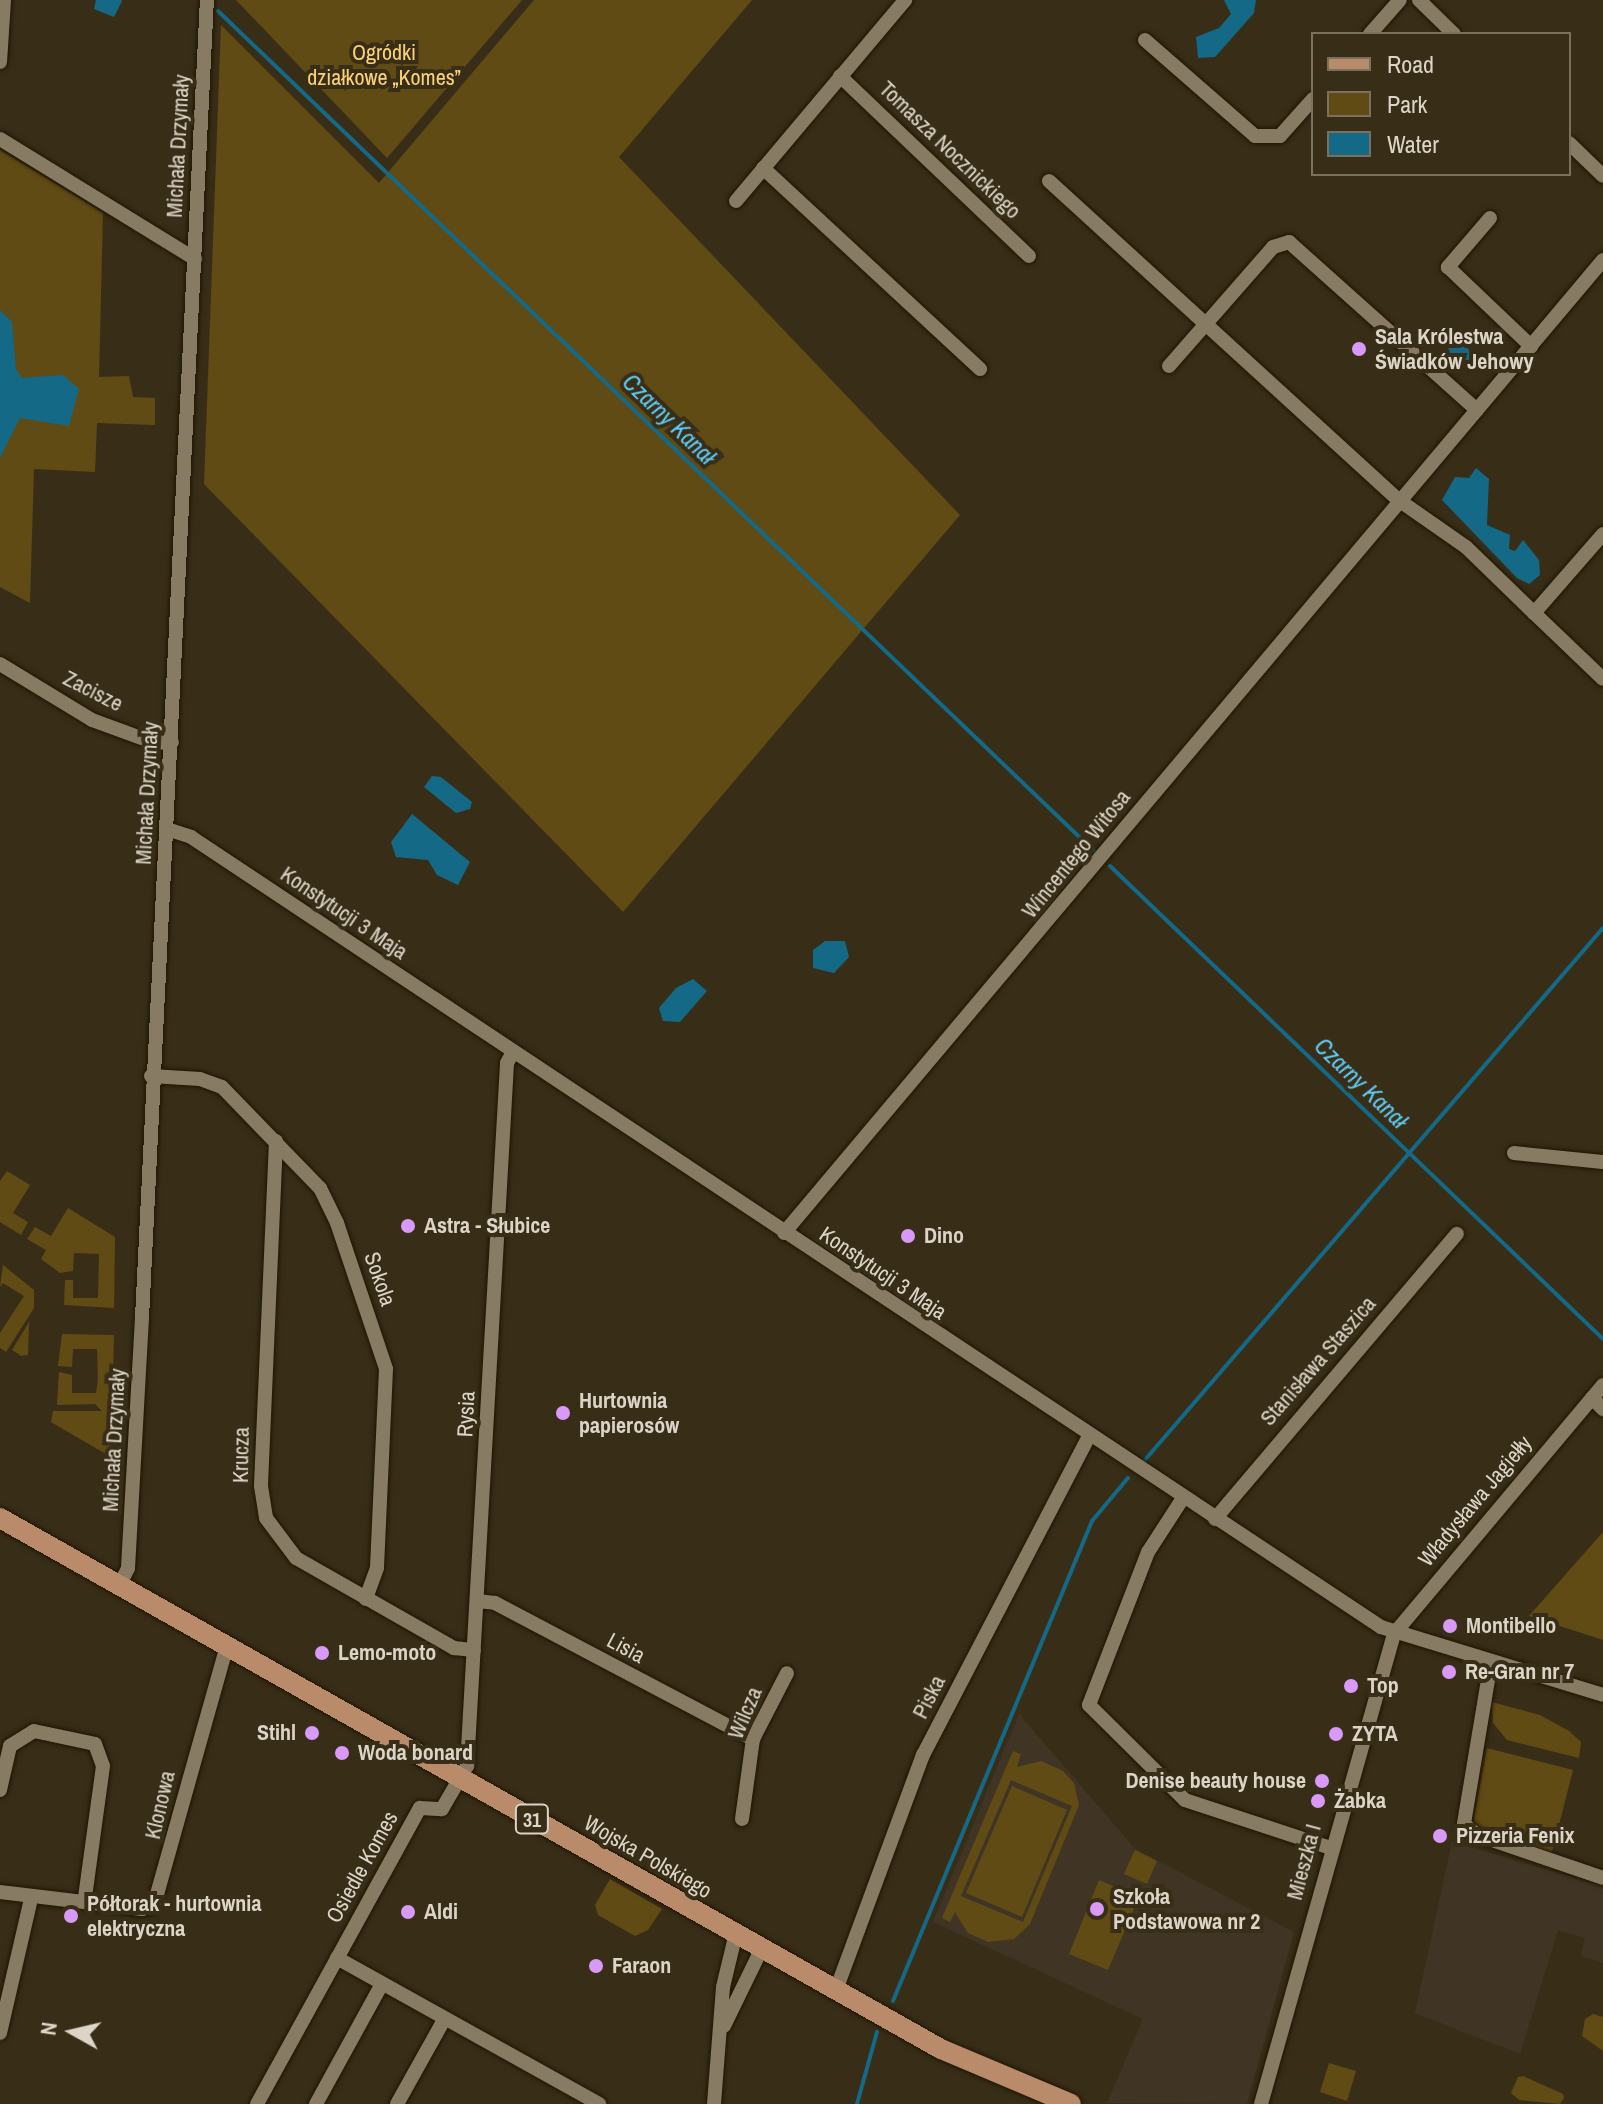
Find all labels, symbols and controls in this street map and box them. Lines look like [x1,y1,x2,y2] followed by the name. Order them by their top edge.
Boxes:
[1311,32,1571,176] legend
[307,39,461,90] park label: Ogródki działkowe „Komes”
[1387,48,1434,80] text: Road
[161,74,195,218] street label: Michała Drzymały
[874,76,1026,224] street label: Tomasza Nocznickiego
[1387,88,1427,120] text: Park
[1387,128,1439,160] text: Water
[1375,323,1533,374] place label: Sala Królestwa Świadków Jehowy
[1350,340,1368,358] marker: Sala Królestwa Świadków Jehowy
[617,368,721,470] water label: Czarny Kanał
[59,665,127,717] street label: Zacisze
[130,721,164,865] street label: Michała Drzymały
[1016,785,1136,923] street label: Wincentego Witosa
[276,861,412,965] street label: Konstytucji 3 Maja
[1309,1032,1413,1134] water label: Czarny Kanał
[424,1213,550,1239] place label: Astra - Słubice
[399,1217,417,1235] marker: Astra - Słubice
[815,1221,951,1325] street label: Konstytucji 3 Maja
[924,1223,964,1249] place label: Dino
[899,1227,917,1245] marker: Dino
[359,1249,401,1309] street label: Sokola
[1255,1291,1381,1431] street label: Stanisława Staszica
[97,1368,131,1512] street label: Michała Drzymały
[579,1387,679,1438] place label: Hurtownia papierosów
[452,1390,480,1438] street label: Rysia
[554,1404,572,1422] marker: Hurtownia papierosów
[227,1427,255,1483] street label: Krucza
[1413,1430,1537,1572] street label: Władysława Jagiełły
[1466,1613,1556,1639] place label: Montibello
[1441,1617,1459,1635] marker: Montibello
[603,1627,649,1669] street label: Lisia
[338,1640,436,1666] place label: Lemo-moto
[313,1644,331,1662] marker: Lemo-moto
[1465,1659,1574,1685] place label: Re-Gran nr 7
[1440,1663,1458,1681] marker: Re-Gran nr 7
[907,1671,951,1723] street label: Piska
[1367,1673,1399,1699] place label: Top
[1342,1677,1360,1695] marker: Top
[722,1683,768,1743] street label: Wilcza
[257,1720,296,1746] place label: Stihl
[1352,1721,1398,1747] place label: ZYTA
[303,1724,321,1742] marker: Stihl
[1327,1725,1345,1743] marker: ZYTA
[358,1740,473,1766] place label: Woda bonard
[333,1744,351,1762] marker: Woda bonard
[139,1768,181,1842] street label: Klonowa
[1126,1768,1306,1794] place label: Denise beauty house
[1313,1772,1331,1790] marker: Denise beauty house
[1334,1788,1386,1814] place label: Żabka
[1309,1792,1327,1810] marker: Żabka
[514,1803,550,1835] road number: 31
[321,1807,403,1927] street label: Osiedle Komes
[579,1810,717,1904] street label: Wojska Polskiego
[1281,1821,1327,1903] street label: Mieszka I
[1456,1823,1574,1849] place label: Pizzeria Fenix
[1431,1827,1449,1845] marker: Pizzeria Fenix
[1113,1883,1260,1934] place label: Szkoła Podstawowa nr 2
[87,1890,261,1942] place label: Półtorak - hurtownia elektryczna
[424,1899,458,1925] place label: Aldi
[1088,1900,1106,1918] marker: Szkoła Podstawowa nr 2
[399,1903,417,1921] marker: Aldi
[62,1907,80,1925] marker: Półtorak - hurtownia elektryczna
[612,1953,671,1979] place label: Faraon
[587,1957,605,1975] marker: Faraon
[32,1992,112,2072] north arrow
[32,2020,64,2037] text: N

